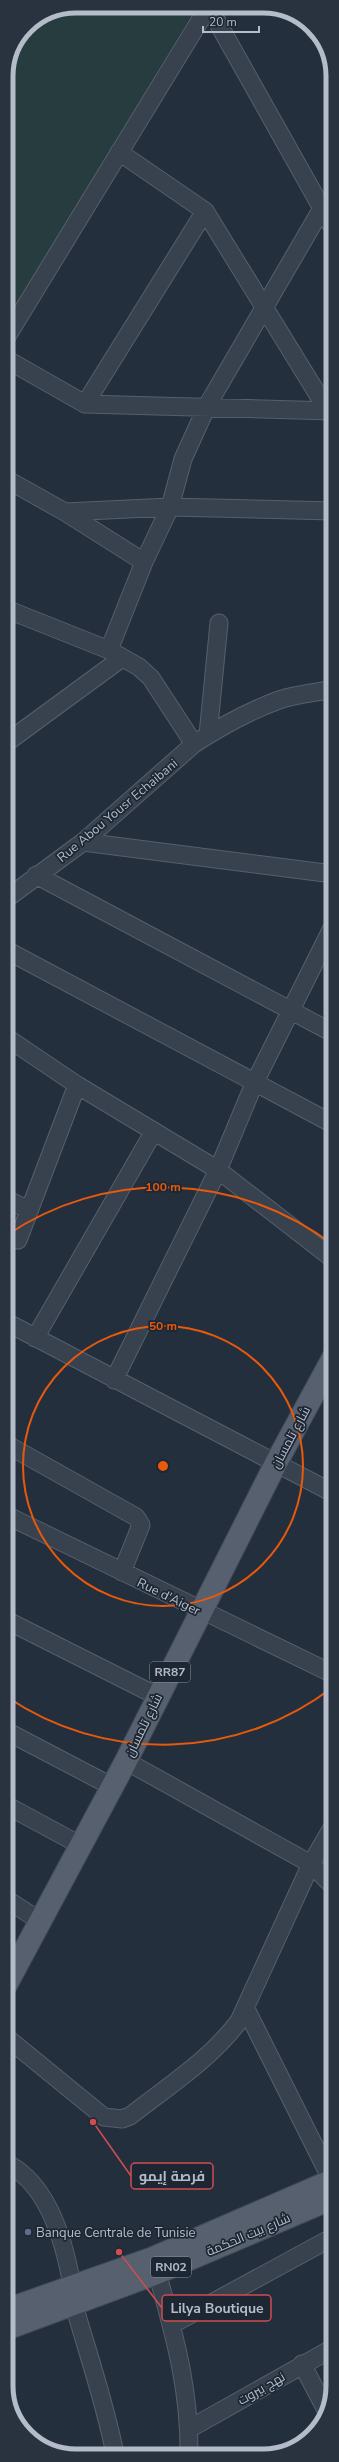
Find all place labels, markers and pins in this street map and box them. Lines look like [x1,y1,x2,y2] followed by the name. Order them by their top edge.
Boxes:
[156,1459,170,1473] centre of rings
[131,2163,213,2189] callout: فرصة إيمو
[36,2224,196,2242] place label: Banque Centrale de Tunisie
[23,2227,33,2237] marker: Banque Centrale de Tunisie
[162,2295,271,2321] callout: Lilya Boutique

